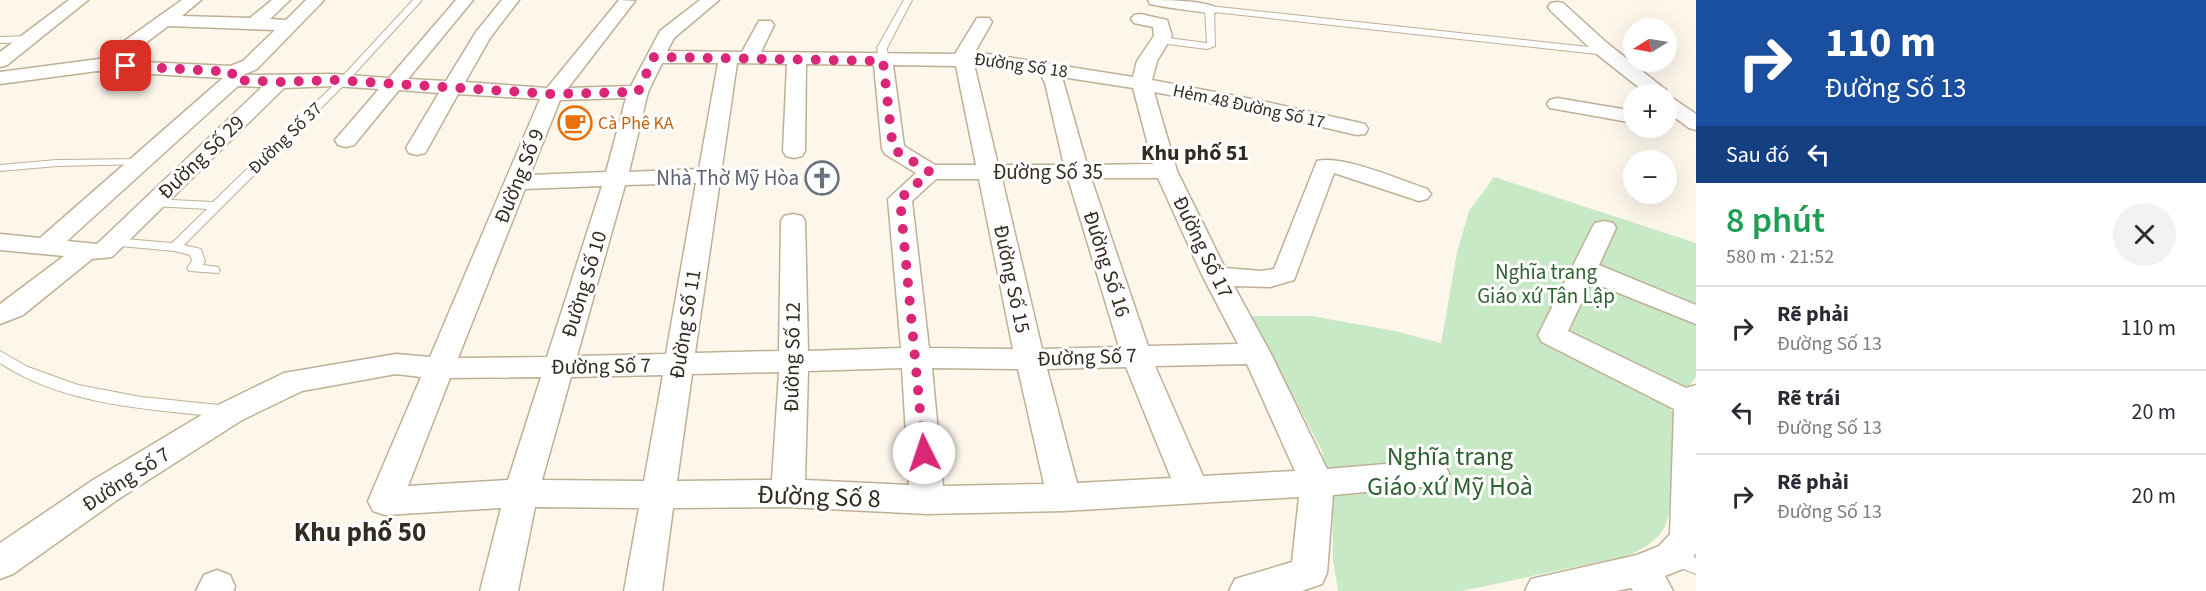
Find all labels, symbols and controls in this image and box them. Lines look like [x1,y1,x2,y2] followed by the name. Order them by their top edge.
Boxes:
[1825,13,1936,73] text: 110 m
[1623,18,1677,72] north arrow
[1623,18,1677,204] map controls
[1726,24,1804,102] icon: right
[100,40,151,91] pin
[972,47,1069,84] street label: Đường Số 18
[109,49,142,82] icon: arrive
[1825,69,1967,108] text: Đường Số 13
[1170,78,1327,135] street label: Hẻm 48 Đường Số 17
[1623,84,1677,138] button: +
[243,97,328,180] street label: Đường Số 37
[557,105,593,141] cafe icon: Cà Phê KA
[151,108,251,206] street label: Đường Số 29
[598,111,674,136] place label: Cà Phê KA
[486,124,552,228] street label: Đường Số 9
[1141,137,1249,169] district label: Khu phố 51
[1802,138,1835,171] icon: left
[1726,139,1790,171] text: Sau đó
[1623,150,1677,204] button: −
[993,157,1103,187] street label: Đường Số 35
[804,160,840,196] church icon: Nhà Thờ Mỹ Hòa
[656,163,799,193] place label: Nhà Thờ Mỹ Hòa
[1165,191,1241,303] street label: Đường Số 17
[1726,195,1825,246] text: 8 phút
[2113,203,2176,266] button: close
[1076,207,1138,321] street label: Đường Số 16
[986,222,1038,336] street label: Đường Số 15
[554,227,614,341] street label: Đường Số 10
[1726,243,1834,271] text: 580 m · 21:52
[1477,257,1615,311] park label: Nghĩa trang Giáo xứ Tân Lập
[662,267,708,381] street label: Đường Số 11
[1777,298,1849,330] text: Rẽ phải
[776,302,808,412] street label: Đường Số 12
[1726,312,1759,345] icon: right
[2121,312,2176,344] text: 110 m
[1777,330,1882,358] text: Đường Số 13
[1037,340,1137,374] street label: Đường Số 7
[551,350,651,382] street label: Đường Số 7
[1777,382,1840,414] text: Rẽ trái
[1726,396,1759,429] icon: left
[2131,396,2176,428] text: 20 m
[1777,414,1882,442] text: Đường Số 13
[892,421,956,485] position arrow
[1367,438,1533,505] park label: Nghĩa trang Giáo xứ Mỹ Hoà
[76,439,176,519] street label: Đường Số 7
[1777,466,1849,498] text: Rẽ phải
[757,476,881,517] street label: Đường Số 8
[1726,480,1759,513] icon: right
[2131,480,2176,512] text: 20 m
[1777,498,1882,526] text: Đường Số 13
[294,513,426,552] district label: Khu phố 50

